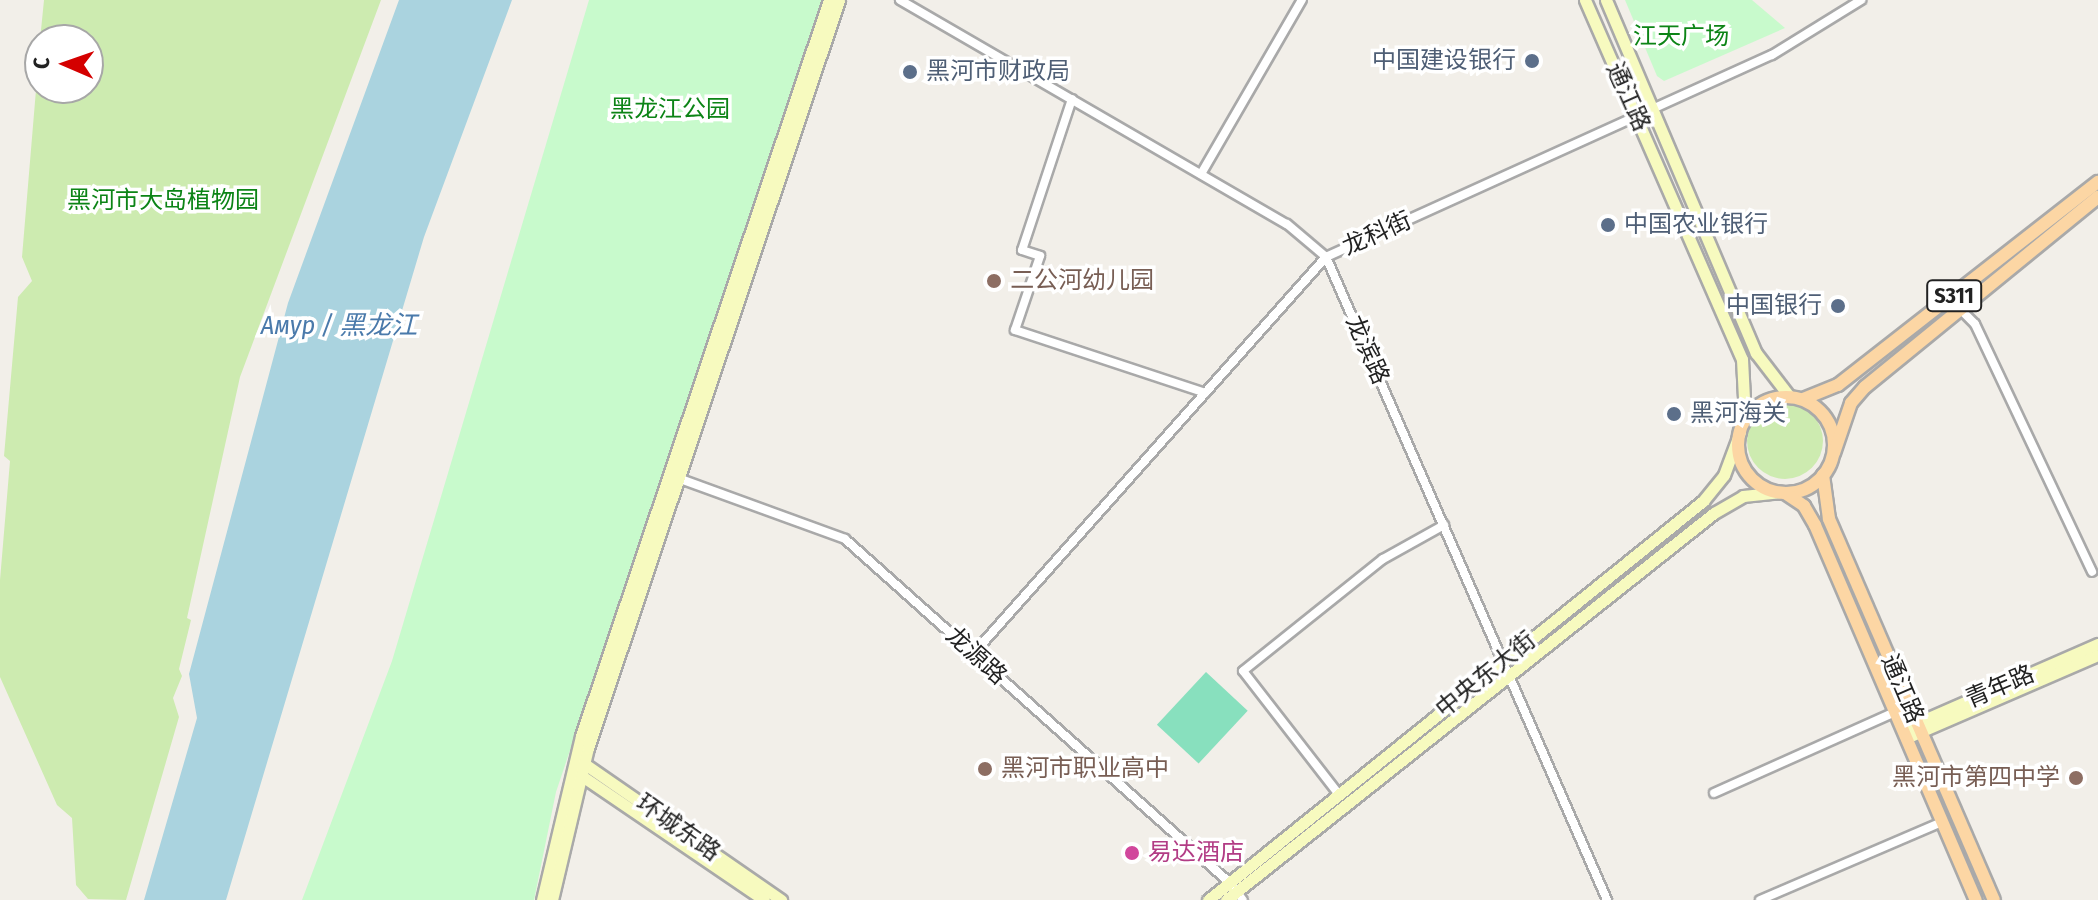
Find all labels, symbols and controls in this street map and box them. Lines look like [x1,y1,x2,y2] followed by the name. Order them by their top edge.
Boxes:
[1633,23,1729,51] park label: 江天广场
[24,24,104,104] north arrow
[1372,47,1516,75] place label: 中国建设银行
[1523,52,1541,70] marker: 中国建设银行
[28,57,55,69] text: С
[926,58,1070,86] place label: 黑河市财政局
[1600,58,1656,136] street label: 通江路
[901,63,919,81] marker: 黑河市财政局
[610,96,730,124] park label: 黑龙江公园
[67,187,259,215] park label: 黑河市大岛植物园
[1338,206,1416,262] street label: 龙科街
[1624,211,1768,239] place label: 中国农业银行
[1599,216,1617,234] marker: 中国农业银行
[1010,267,1154,295] place label: 二公河幼儿园
[985,272,1003,290] marker: 二公河幼儿园
[1926,278,1982,314] road number: S311
[1726,292,1822,320] place label: 中国银行
[1829,297,1847,315] marker: 中国银行
[261,310,417,342] water label: Амур / 黑龙江
[1339,311,1395,389] street label: 龙滨路
[1690,400,1786,428] place label: 黑河海关
[1665,405,1683,423] marker: 黑河海关
[940,621,1012,691] street label: 龙源路
[1430,626,1542,724] street label: 中央东大街
[1875,650,1929,728] street label: 通江路
[1961,660,2039,714] street label: 青年路
[1001,755,1169,783] place label: 黑河市职业高中
[976,760,994,778] marker: 黑河市职业高中
[1892,764,2060,792] place label: 黑河市第四中学
[2067,769,2085,787] marker: 黑河市第四中学
[630,789,726,867] street label: 环城东路
[1148,839,1244,867] place label: 易达酒店
[1123,844,1141,862] marker: 易达酒店

